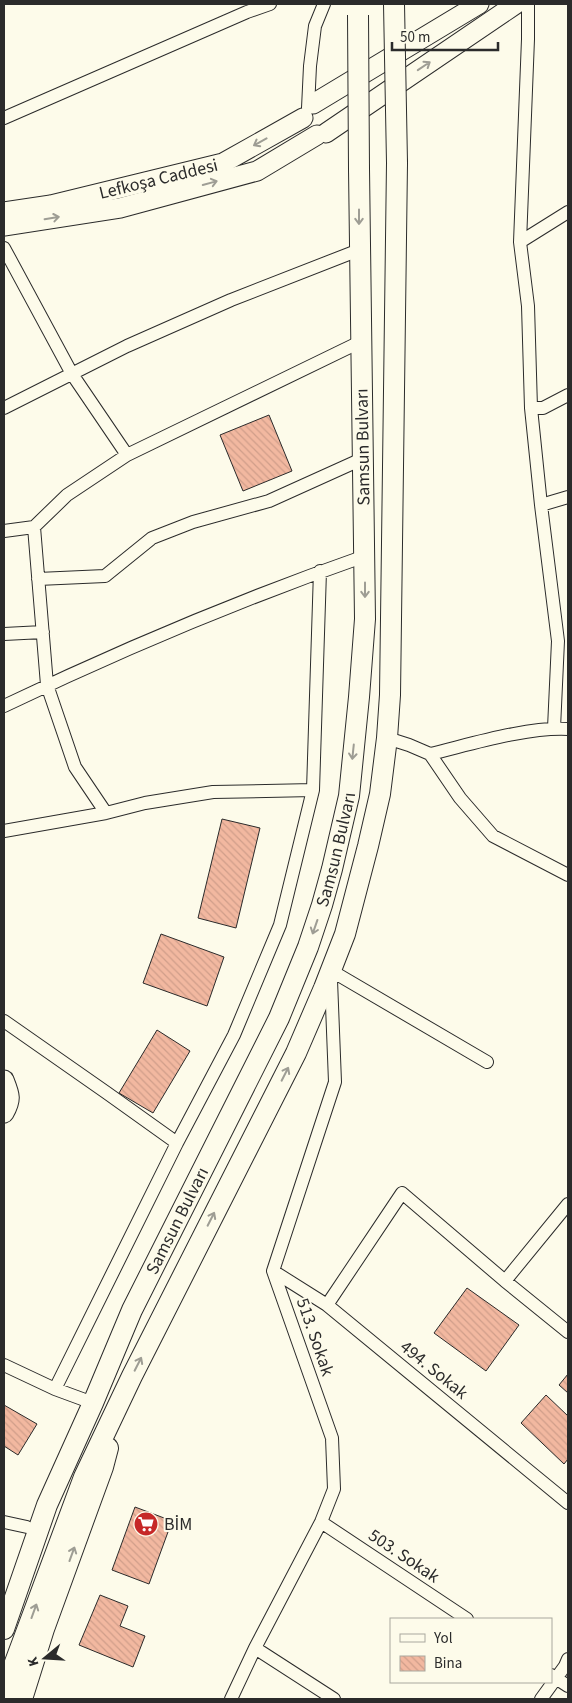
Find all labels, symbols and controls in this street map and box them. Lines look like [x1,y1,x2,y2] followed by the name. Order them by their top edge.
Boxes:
[392,20,498,52] scale bar
[400,27,430,48] text: 50 m
[417,61,431,71] one-way arrow
[253,137,268,147] one-way arrow
[96,152,220,205] street label: Lefkoşa Caddesi
[202,178,218,188] one-way arrow
[354,209,364,225] one-way arrow
[43,213,59,223] one-way arrow
[349,388,377,506] street label: Samsun Bulvarı
[360,582,370,598] one-way arrow
[349,743,358,759] one-way arrow
[310,791,362,910] street label: Samsun Bulvarı
[309,919,319,935] one-way arrow
[280,1067,290,1082] one-way arrow
[139,1163,215,1279] street label: Samsun Bulvarı
[206,1212,216,1227] one-way arrow
[290,1295,340,1379] street label: 513. Sokak
[395,1335,473,1405] street label: 494. Sokak
[133,1357,143,1372] one-way arrow
[133,1511,159,1537] supermarket icon: BİM
[164,1512,192,1537] place label: BİM
[363,1523,445,1589] street label: 503. Sokak
[68,1547,77,1562] one-way arrow
[30,1603,39,1619] one-way arrow
[390,1618,552,1683] legend
[433,1628,453,1649] text: Yol
[20,1633,70,1683] north arrow
[434,1653,462,1674] text: Bina
[23,1654,44,1669] text: K

